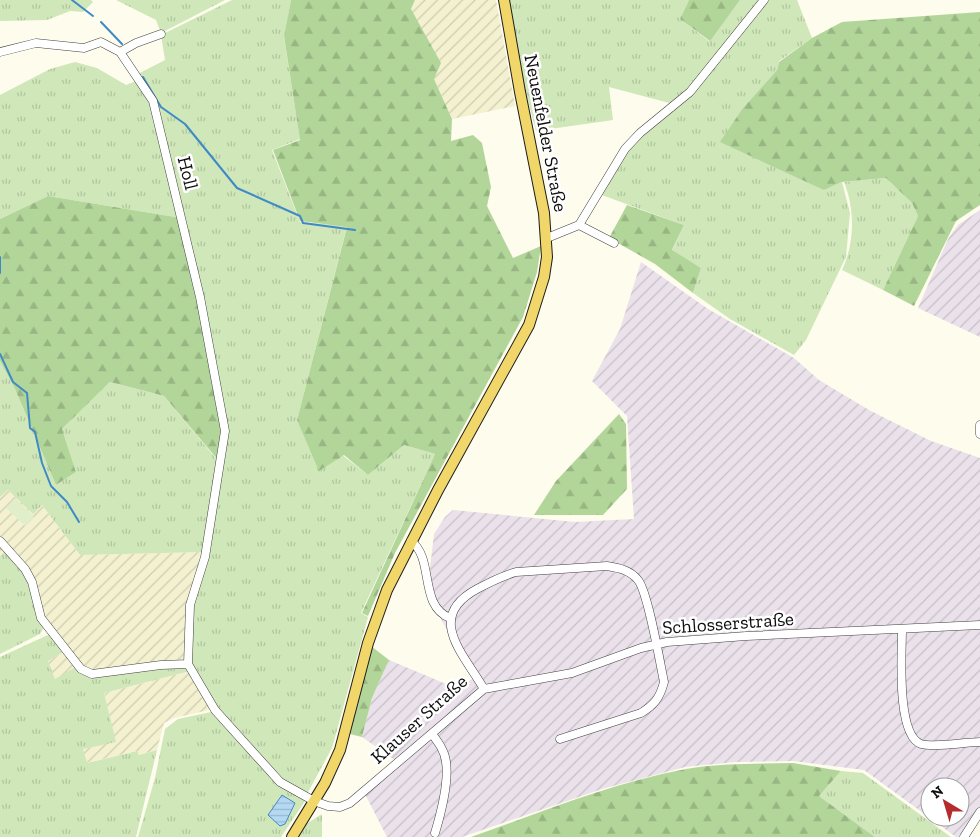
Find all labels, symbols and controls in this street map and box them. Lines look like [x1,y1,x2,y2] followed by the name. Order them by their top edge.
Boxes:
[519,52,573,214] street label: Neuenfelder Straße
[173,154,203,192] street label: Holl
[661,607,795,639] street label: Schlosserstraße
[366,670,472,768] street label: Klauser Straße
[920,777,970,827] north arrow
[928,782,947,802] text: N

